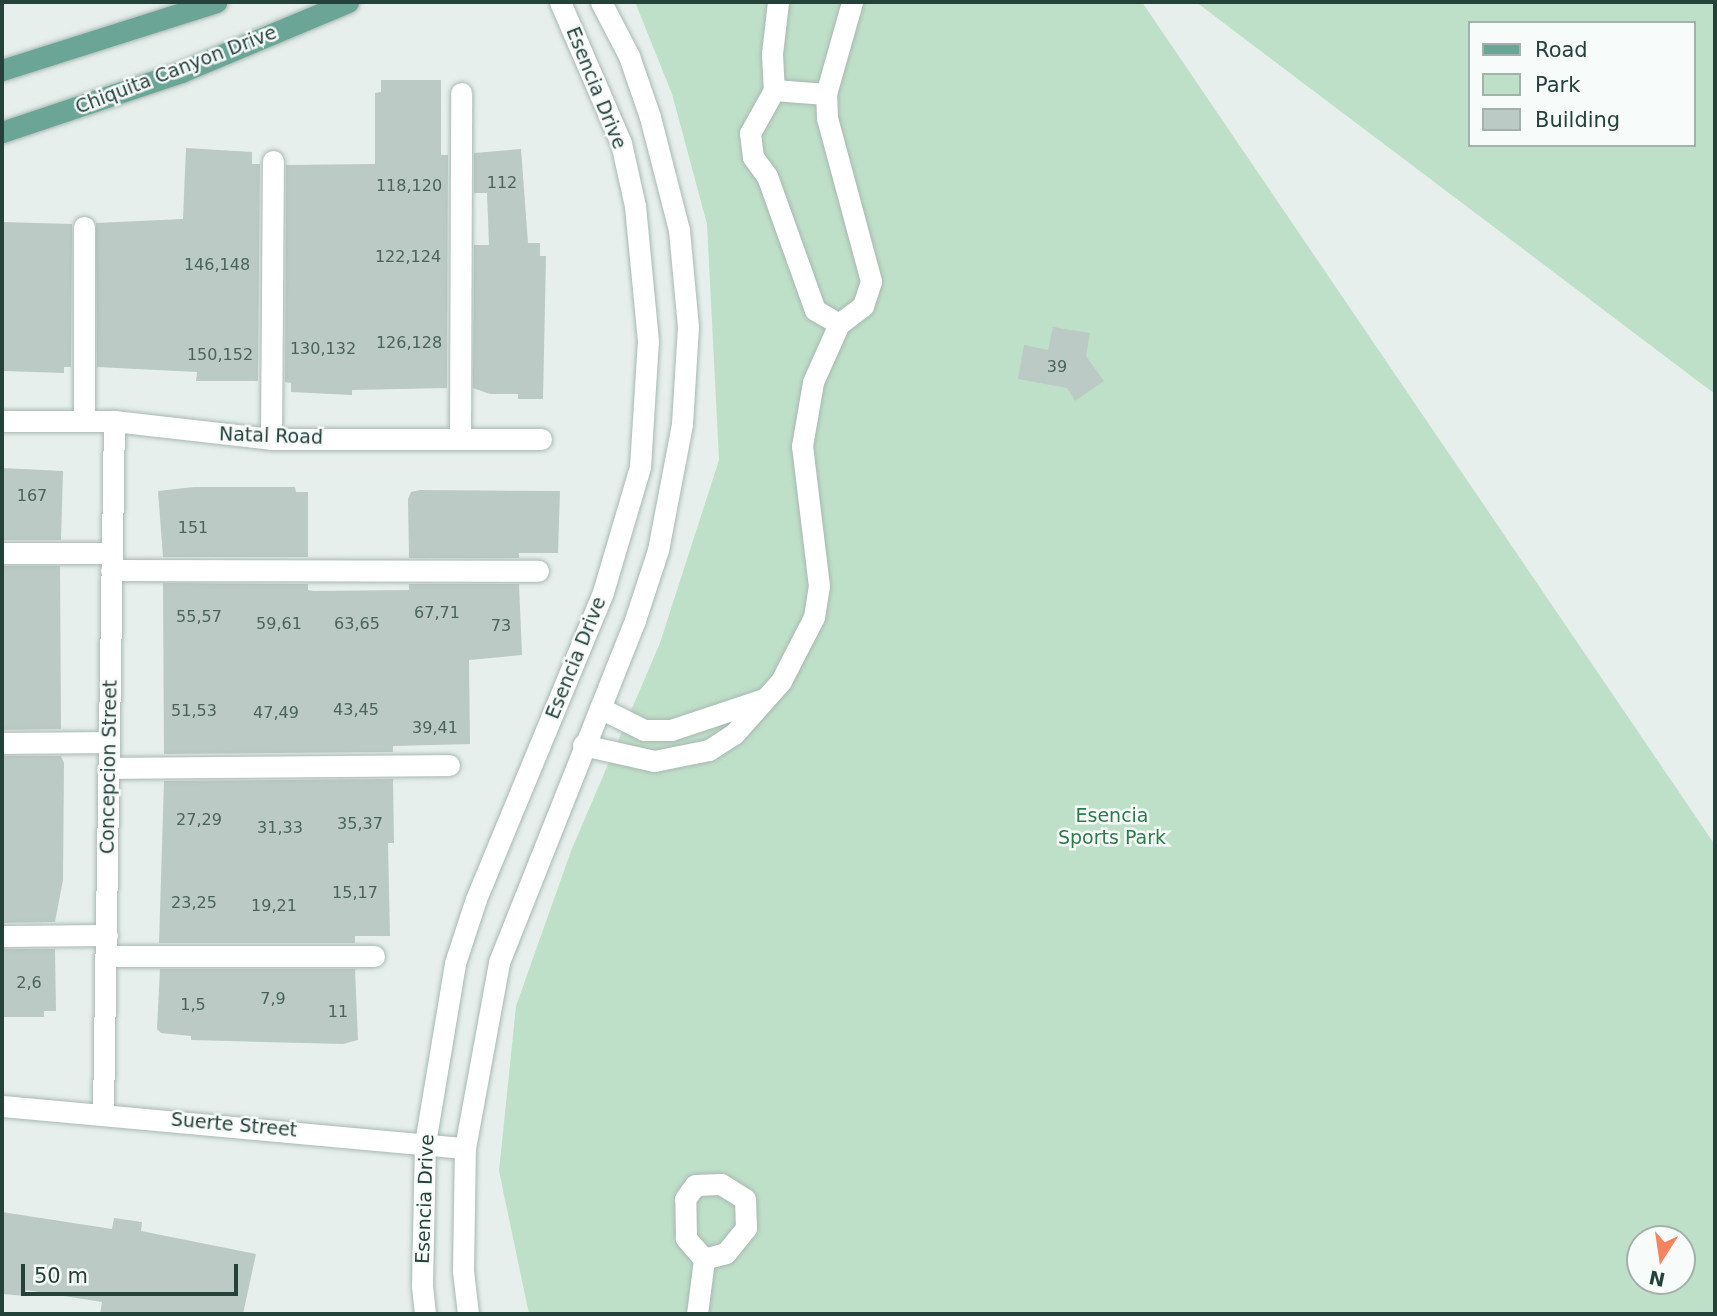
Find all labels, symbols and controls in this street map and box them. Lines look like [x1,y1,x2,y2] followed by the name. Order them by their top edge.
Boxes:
[72,21,280,119] street label: Chiquita Canyon Drive
[1468,21,1696,147] legend
[561,24,631,152] street label: Esencia Drive
[1535,38,1588,62] text: Road
[1535,73,1580,97] text: Park
[1535,108,1620,132] text: Building
[487,173,517,193] house number: 112
[376,176,442,196] house number: 118,120
[375,247,441,267] house number: 122,124
[184,255,250,275] house number: 146,148
[376,333,442,353] house number: 126,128
[290,339,356,359] house number: 130,132
[187,345,253,365] house number: 150,152
[1047,357,1067,377] house number: 39
[219,423,323,449] street label: Natal Road
[17,486,47,506] house number: 167
[178,518,208,538] house number: 151
[541,594,611,722] street label: Esencia Drive
[414,603,460,623] house number: 67,71
[176,607,222,627] house number: 55,57
[256,614,302,634] house number: 59,61
[334,614,380,634] house number: 63,65
[491,616,511,636] house number: 73
[96,680,122,854] street label: Concepcion Street
[333,700,379,720] house number: 43,45
[171,701,217,721] house number: 51,53
[253,703,299,723] house number: 47,49
[412,718,458,738] house number: 39,41
[1058,805,1166,849] park label: Esencia Sports Park
[176,810,222,830] house number: 27,29
[337,814,383,834] house number: 35,37
[257,818,303,838] house number: 31,33
[332,883,378,903] house number: 15,17
[171,893,217,913] house number: 23,25
[251,896,297,916] house number: 19,21
[16,973,42,993] house number: 2,6
[260,989,286,1009] house number: 7,9
[180,995,206,1015] house number: 1,5
[328,1002,348,1022] house number: 11
[170,1108,298,1142] street label: Suerte Street
[411,1134,439,1264] street label: Esencia Drive
[1626,1225,1696,1295] north arrow
[24,1250,242,1294] scale bar
[34,1264,88,1288] text: 50 m
[1647,1266,1667,1291] text: N

